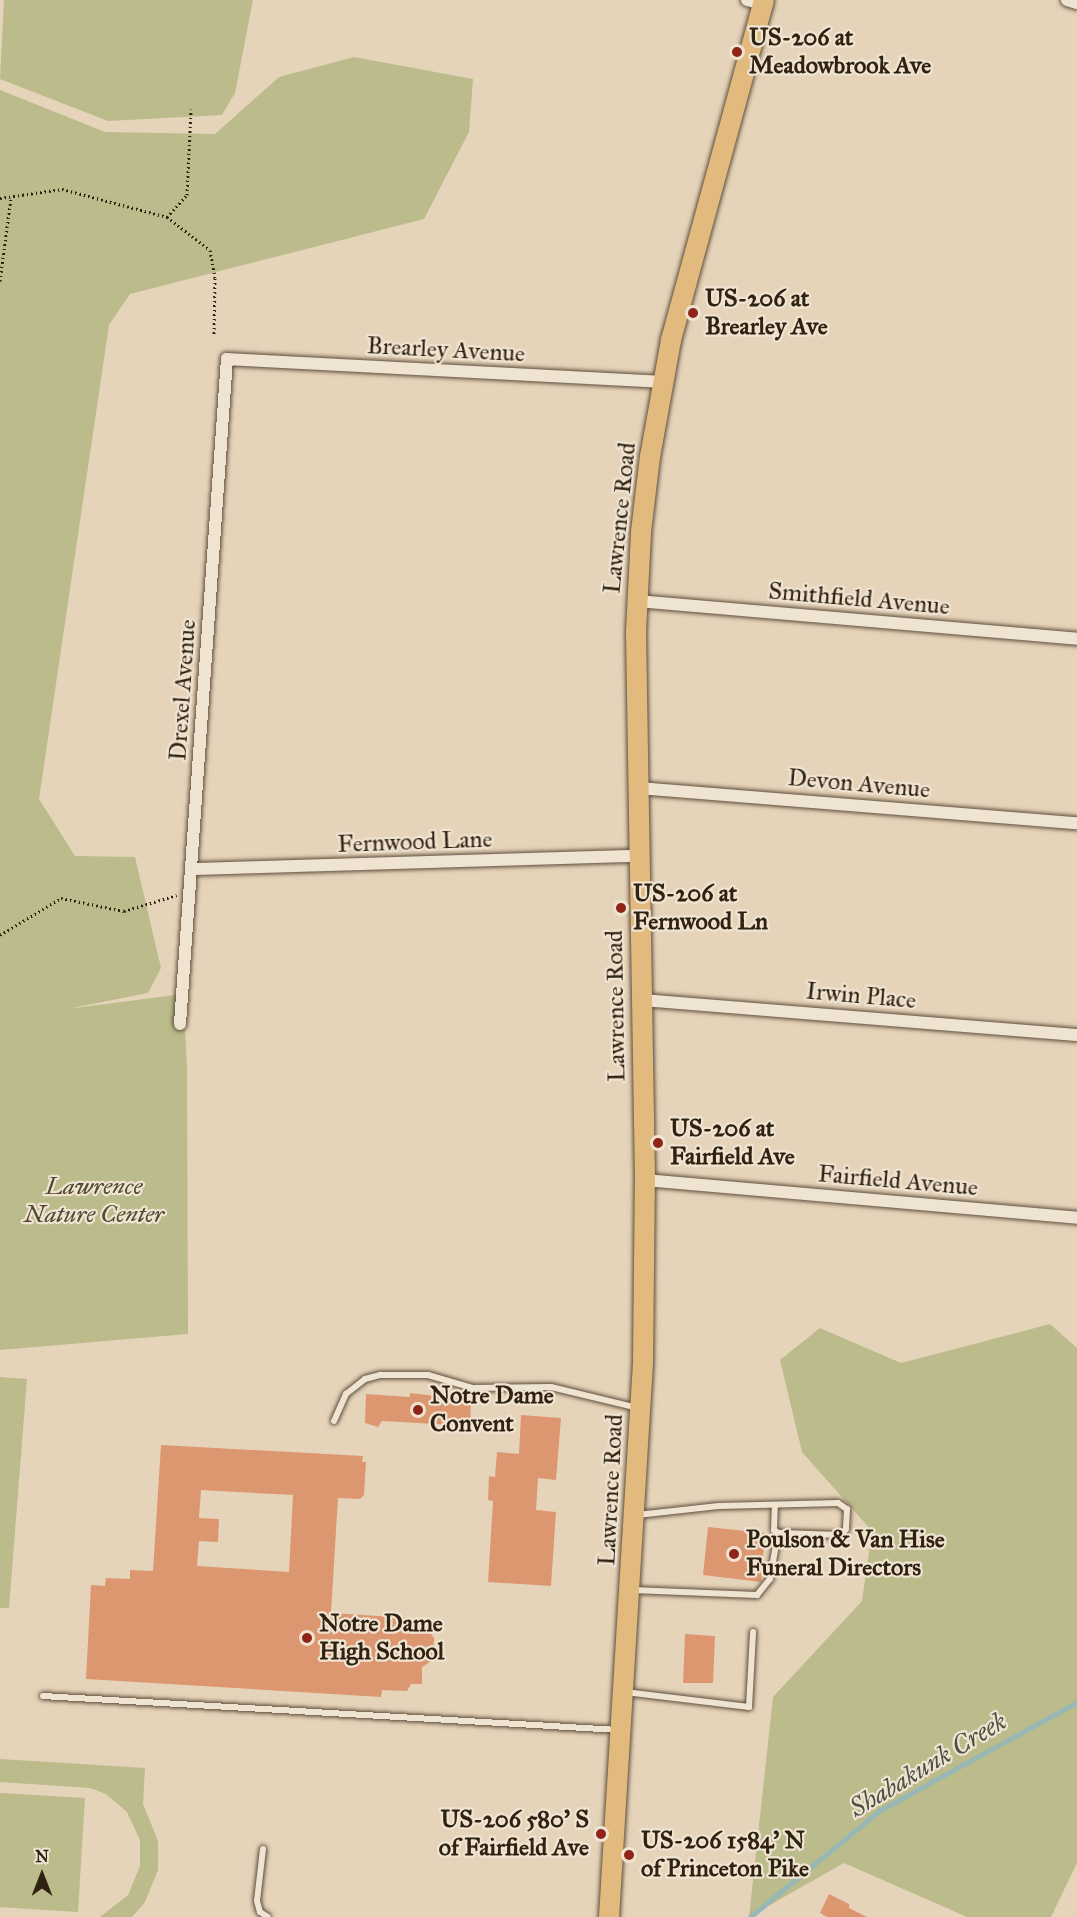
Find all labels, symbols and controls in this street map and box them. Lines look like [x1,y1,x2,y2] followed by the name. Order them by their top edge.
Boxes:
[749,24,931,80] place label: US-206 at Meadowbrook Ave
[730,45,744,59] marker: US-206 at Meadowbrook Ave
[705,285,828,341] place label: US-206 at Brearley Ave
[686,306,700,320] marker: US-206 at Brearley Ave
[366,331,526,369] street label: Brearley Avenue
[598,441,642,595] street label: Lawrence Road
[767,577,951,621] street label: Smithfield Avenue
[164,618,202,762] street label: Drexel Avenue
[787,763,931,805] street label: Devon Avenue
[337,825,493,859] street label: Fernwood Lane
[633,880,768,936] place label: US-206 at Fernwood Ln
[614,901,628,915] marker: US-206 at Fernwood Ln
[600,930,632,1082] street label: Lawrence Road
[805,977,917,1015] street label: Irwin Place
[670,1115,795,1171] place label: US-206 at Fairfield Ave
[651,1136,665,1150] marker: US-206 at Fairfield Ave
[817,1160,979,1202] street label: Fairfield Avenue
[24,1173,164,1229] park label: Lawrence Nature Center
[430,1382,554,1438] place label: Notre Dame Convent
[411,1403,425,1417] marker: Notre Dame Convent
[593,1414,629,1566] street label: Lawrence Road
[746,1526,945,1582] place label: Poulson & Van Hise Funeral Directors
[727,1547,741,1561] marker: Poulson & Van Hise Funeral Directors
[319,1610,444,1666] place label: Notre Dame High School
[300,1631,314,1645] marker: Notre Dame High School
[844,1706,1012,1824] water label: Shabakunk Creek
[439,1806,589,1862] place label: US-206 580' S of Fairfield Ave
[594,1827,608,1841] marker: US-206 580' S of Fairfield Ave
[641,1827,809,1883] place label: US-206 1584' N of Princeton Pike
[12,1845,72,1905] north arrow
[35,1847,49,1866] text: N
[622,1848,636,1862] marker: US-206 1584' N of Princeton Pike

